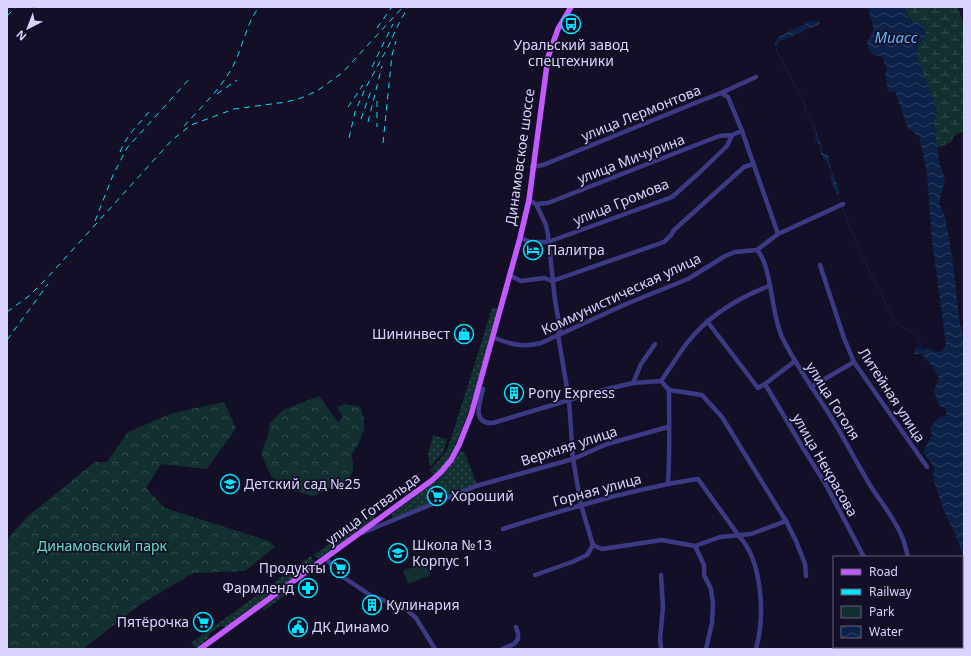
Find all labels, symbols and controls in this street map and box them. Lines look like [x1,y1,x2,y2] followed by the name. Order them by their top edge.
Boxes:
[8,8,48,48] north arrow
[560,13,582,35] bus stop icon: Уральский завод спецтехники
[13,27,29,44] text: N
[874,27,918,47] water label: Миасс
[513,35,629,70] place label: Уральский завод спецтехники
[578,80,703,145] street label: улица Лермонтова
[500,87,539,227] street label: Динамовское шоссе
[574,129,687,188] street label: улица Мичурина
[570,174,671,229] street label: улица Громова
[522,239,544,261] hotel icon: Палитра
[547,240,605,259] place label: Палитра
[538,248,704,339] street label: Коммунистическая улица
[453,323,475,345] shop icon: Шининвест
[372,324,450,343] place label: Шининвест
[855,344,930,446] street label: Литейная улица
[802,358,865,443] street label: улица Гоголя
[503,382,525,404] building icon: Pony Express
[528,383,615,402] place label: Pony Express
[788,410,863,520] street label: улица Некрасова
[518,421,619,470] street label: Верхняя улица
[322,468,424,549] street label: улица Готвальда
[550,469,643,510] street label: Горная улица
[219,473,241,495] school or university icon: Детский сад №25
[244,474,361,493] place label: Детский сад №25
[426,485,448,507] supermarket icon: Хороший
[451,486,514,505] place label: Хороший
[412,535,492,570] place label: Школа №13 Корпус 1
[37,536,167,555] park label: Динамовский парк
[387,542,409,564] school or university icon: Школа №13 Корпус 1
[833,556,963,648] legend
[329,557,351,579] supermarket icon: Продукты
[259,558,326,577] place label: Продукты
[869,563,898,580] text: Road
[297,577,319,599] pharmacy icon: Фармленд
[222,578,294,597] place label: Фармленд
[869,583,913,600] text: Railway
[361,594,383,616] building icon: Кулинария
[386,595,460,614] place label: Кулинария
[869,603,895,620] text: Park
[192,611,214,633] supermarket icon: Пятёрочка
[117,612,189,631] place label: Пятёрочка
[287,616,309,638] public building icon: ДК Динамо
[312,617,389,636] place label: ДК Динамо
[869,623,903,640] text: Water

